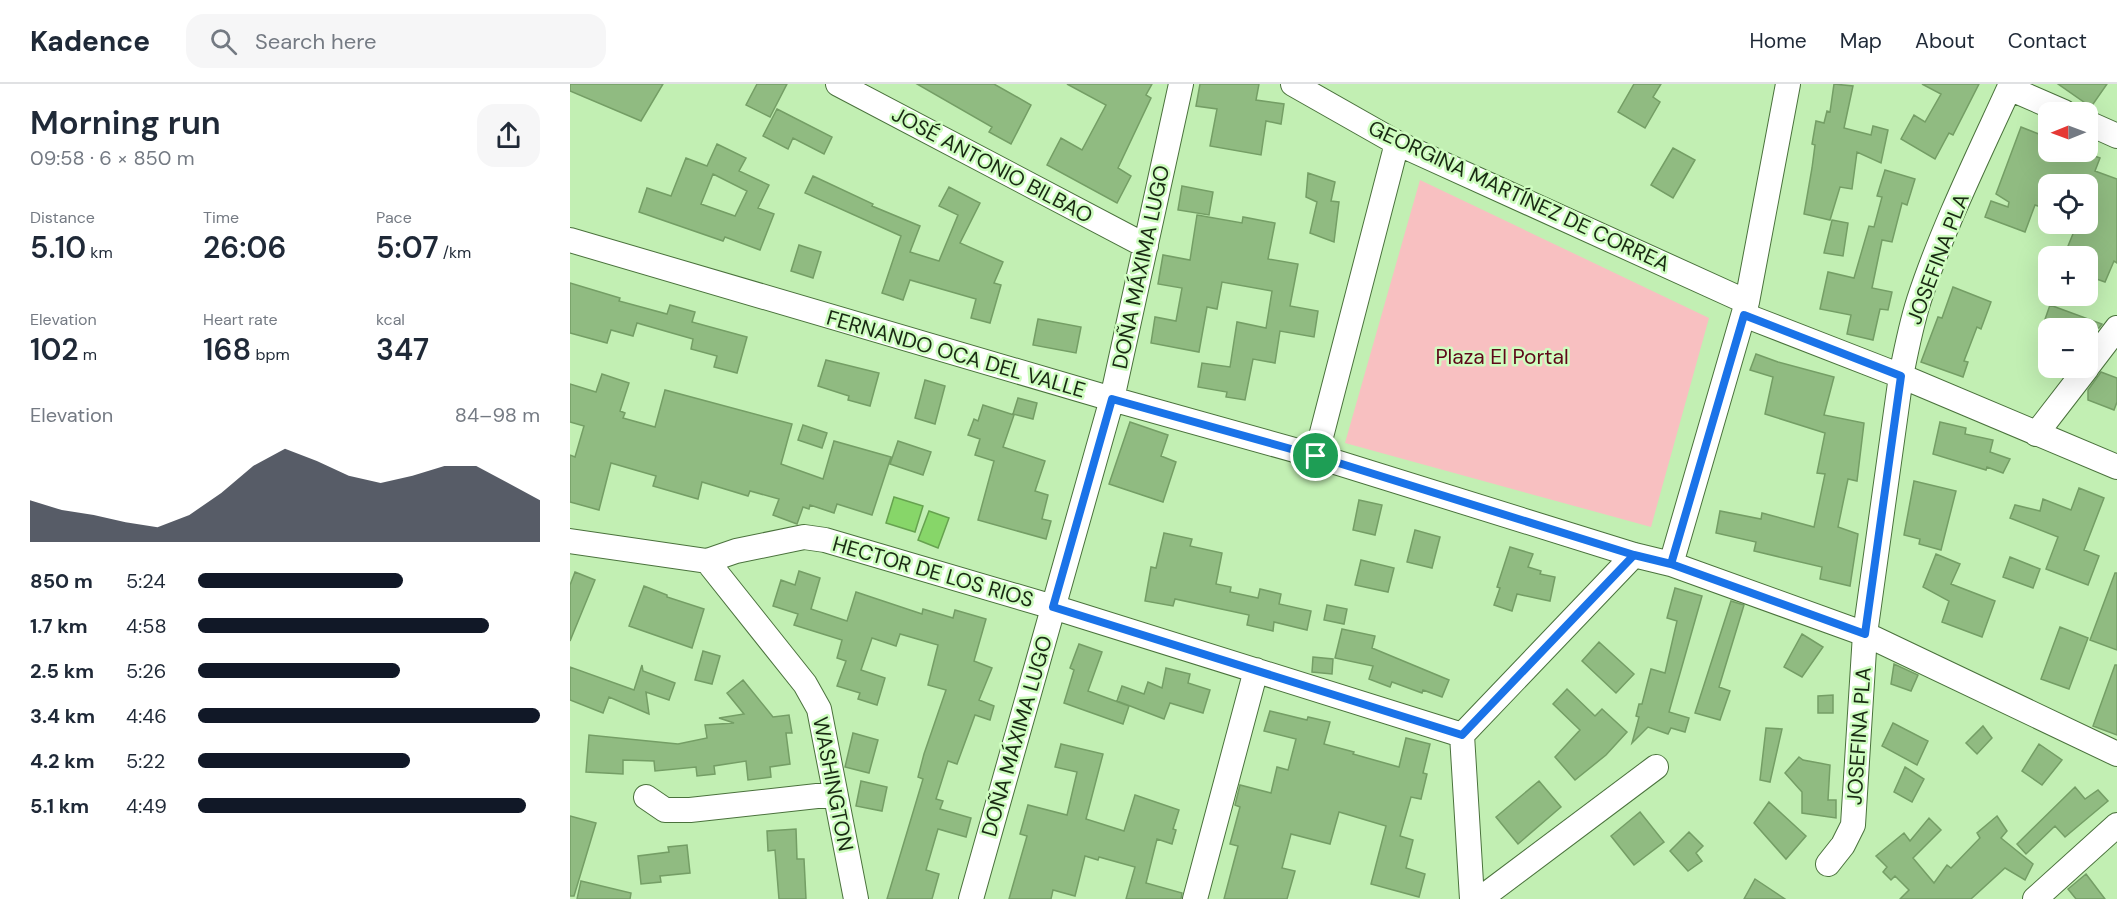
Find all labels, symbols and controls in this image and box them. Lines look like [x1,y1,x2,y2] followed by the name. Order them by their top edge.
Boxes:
[186,14,606,68] search box
[30,23,150,60] text: Kadence
[207,25,240,58] icon: search
[255,27,376,56] text: Search here
[1749,27,1807,55] text: Home
[1840,27,1882,55] text: Map
[1915,27,1975,55] text: About
[2008,27,2087,55] text: Contact
[887,100,1097,230] street label: JOSÉ ANTONIO BILBAO
[30,101,221,144] text: Morning run
[2038,102,2098,162] north arrow
[2038,102,2098,378] map controls
[477,104,540,167] button: share
[1364,114,1674,278] street label: GEORGINA MARTÍNEZ DE CORREA
[30,145,195,171] text: 09:58 · 6 × 850 m
[1106,163,1176,371] street label: DOÑA MÁXIMA LUGO
[2038,174,2098,234] button: locate
[1900,189,1976,329] street label: JOSEFINA PLA
[30,207,95,228] text: Distance
[203,207,239,228] text: Time
[376,207,412,228] text: Pace
[30,228,86,267] text: 5.10
[203,228,286,267] text: 26:06
[376,228,438,267] text: 5:07
[86,242,113,263] text: km
[438,242,471,263] text: /km
[2038,246,2098,306] button: +
[823,304,1089,404] street label: FERNANDO OCA DEL VALLE
[30,309,97,330] text: Elevation
[203,309,278,330] text: Heart rate
[376,309,405,330] text: kcal
[2038,318,2098,378] button: −
[30,330,79,369] text: 102
[203,330,251,369] text: 168
[376,330,429,369] text: 347
[1435,343,1569,371] park label: Plaza El Portal
[79,344,97,365] text: m
[251,344,290,365] text: bpm
[30,402,113,428] text: Elevation
[455,402,540,428] text: 84–98 m
[1290,430,1341,481] pin
[1299,439,1332,472] icon: arrive
[829,530,1037,614] street label: HECTOR DE LOS RIOS
[30,568,93,594] text: 850 m
[126,568,166,594] text: 5:24
[30,613,88,639] text: 1.7 km
[126,613,167,639] text: 4:58
[975,632,1059,840] street label: DOÑA MÁXIMA LUGO
[30,658,94,684] text: 2.5 km
[126,658,166,684] text: 5:26
[1840,666,1878,806] street label: JOSEFINA PLA
[30,703,95,729] text: 3.4 km
[126,703,167,729] text: 4:46
[806,714,860,854] street label: WASHINGTON
[30,748,95,774] text: 4.2 km
[126,748,165,774] text: 5:22
[30,793,89,819] text: 5.1 km
[126,793,167,819] text: 4:49

